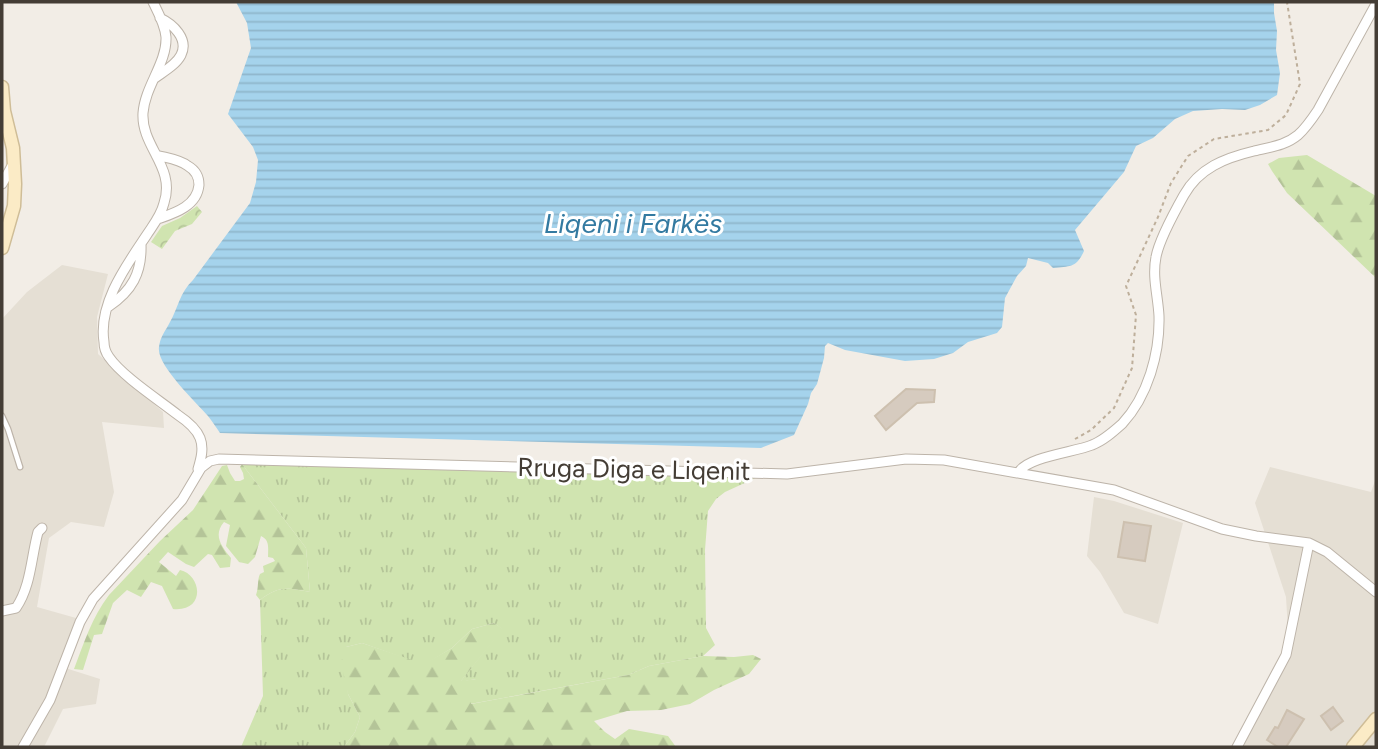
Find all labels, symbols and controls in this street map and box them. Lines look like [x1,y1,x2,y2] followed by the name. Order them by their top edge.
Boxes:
[544,206,722,240] water label: Liqeni i Farkës
[517,451,751,487] street label: Rruga Diga e Liqenit

